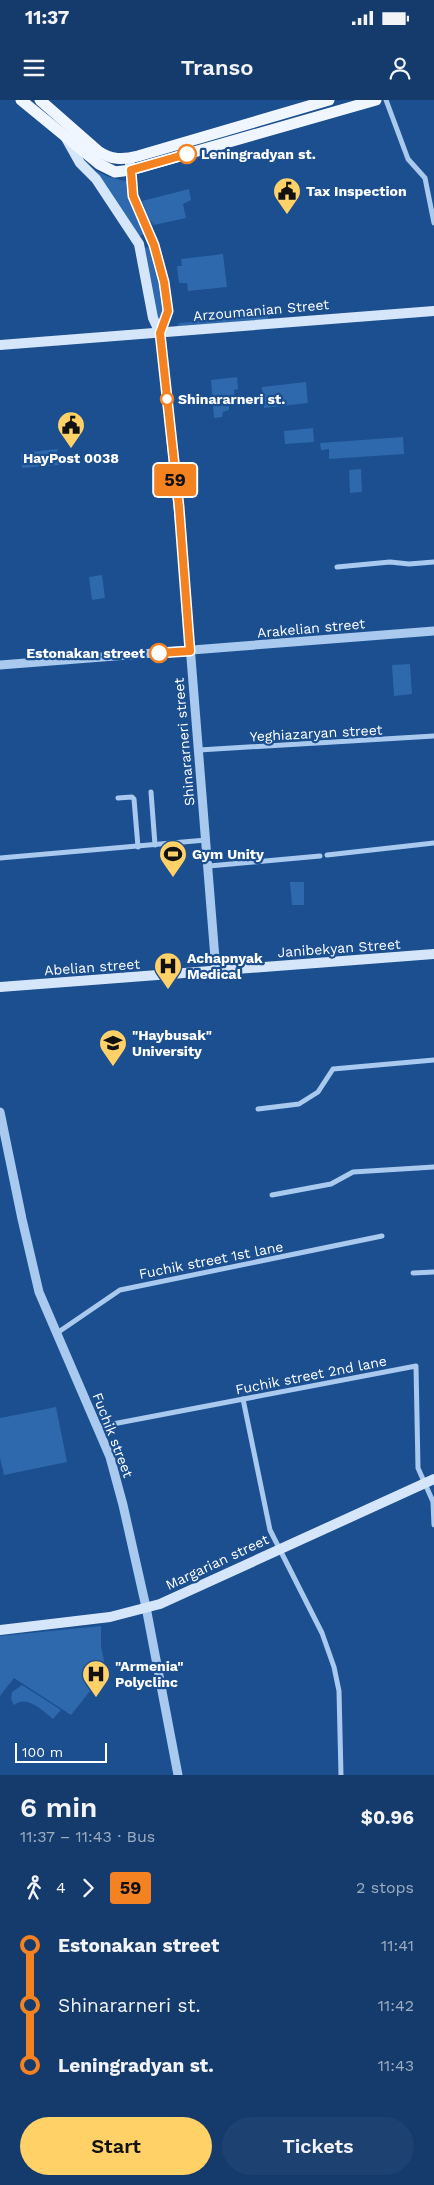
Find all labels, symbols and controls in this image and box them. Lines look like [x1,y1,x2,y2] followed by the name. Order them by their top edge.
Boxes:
[25,6,69,29] text: 11:37
[20,54,48,82] icon: menu
[386,54,414,82] icon: person
[181,55,253,80] text: Transo
[177,144,197,164] marker: Leningradyan st.
[201,146,316,162] place label: Leningradyan st.
[272,176,302,215] public building icon: Tax Inspection
[306,183,407,199] place label: Tax Inspection
[192,296,330,324] street label: Arzoumanian Street
[178,391,285,407] place label: Shinararneri st.
[160,392,174,406] marker: Shinararneri st.
[56,410,86,449] public building icon: HayPost 0038
[23,450,119,466] place label: HayPost 0038
[152,464,198,496] line badge: 59
[164,469,186,490] text: 59
[256,615,366,641] street label: Arakelian street
[149,643,169,663] marker: Estonakan street
[26,645,145,661] place label: Estonakan street
[170,677,198,807] street label: Shinararneri street
[249,722,383,744] street label: Yeghiazaryan street
[158,839,188,878] sports icon: Gym Unity
[192,846,264,862] place label: Gym Unity
[277,936,401,960] street label: Janibekyan Street
[187,950,263,982] place label: Achapnyak Medical
[153,951,183,990] hospital icon: Achapnyak Medical
[44,956,141,978] street label: Abelian street
[132,1027,212,1059] place label: "Haybusak" University
[98,1028,128,1067] school or university icon: "Haybusak" University
[137,1238,285,1282] street label: Fuchik street 1st lane
[234,1352,388,1398] street label: Fuchik street 2nd lane
[89,1390,137,1480] street label: Fuchik street
[163,1531,271,1593] street label: Margarian street
[115,1658,183,1690] place label: "Armenia" Polyclinc
[81,1659,111,1698] hospital icon: "Armenia" Polyclinc
[15,1740,108,1763] scale bar
[22,1744,63,1760] text: 100 m
[20,1791,97,1824] text: 6 min
[361,1806,414,1829] text: $0.96
[20,1827,155,1846] text: 11:37 – 11:43 · Bus
[20,1874,48,1902] icon: walk
[74,1874,102,1902] icon: forward
[120,1877,141,1898] text: 59
[56,1878,66,1897] text: 4
[356,1878,414,1897] text: 2 stops
[58,1934,219,1957] text: Estonakan street
[381,1936,414,1955] text: 11:41
[58,1994,201,2017] text: Shinararneri st.
[378,1996,414,2015] text: 11:42
[58,2054,214,2077] text: Leningradyan st.
[378,2056,414,2075] text: 11:43
[20,2117,212,2175] button: Start
[222,2117,414,2175] button: Tickets

